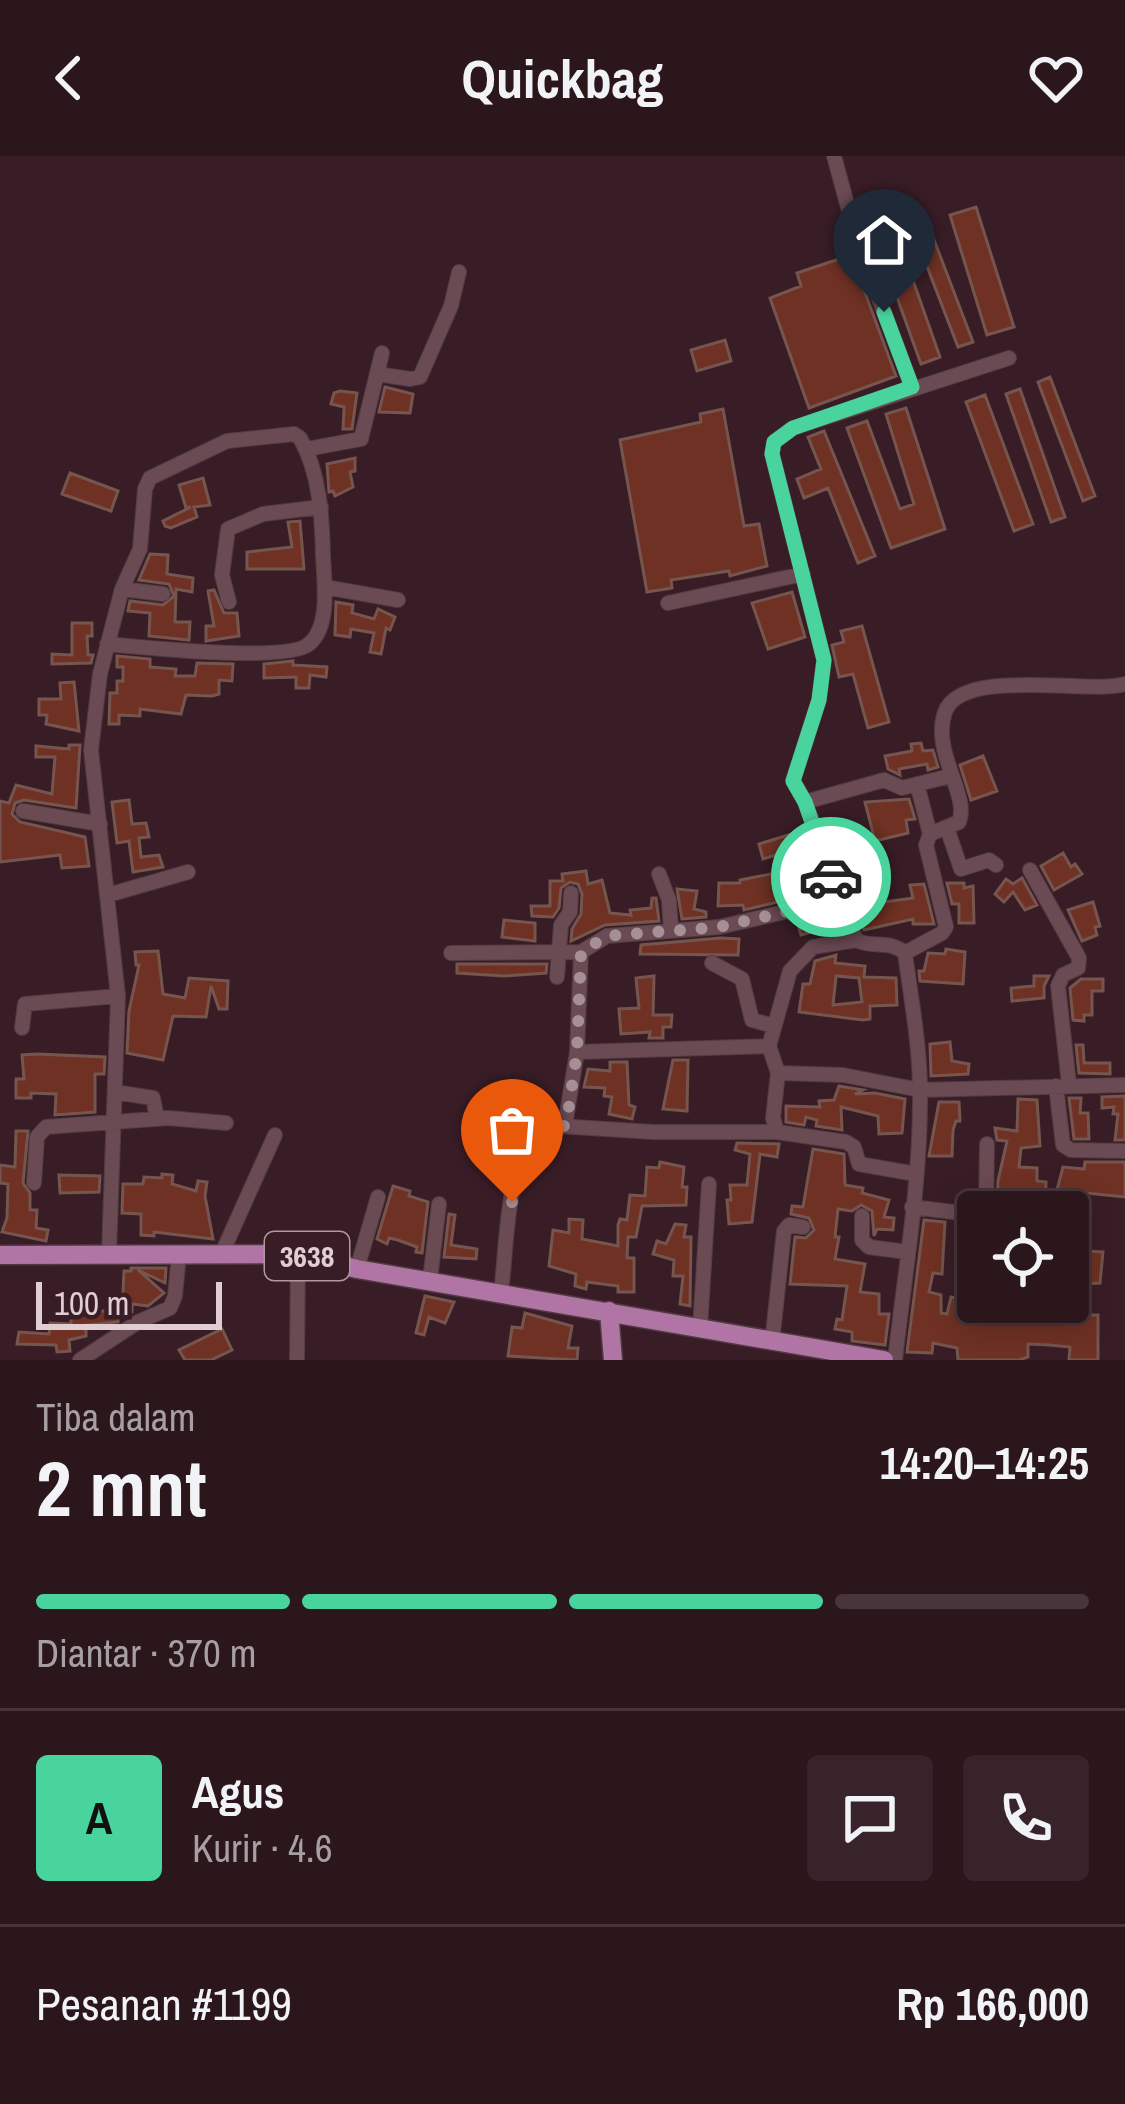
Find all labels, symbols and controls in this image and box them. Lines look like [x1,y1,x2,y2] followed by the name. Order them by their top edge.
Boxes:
[462,42,663,115] text: Quickbag
[36,45,102,111] icon: back
[1023,45,1089,111] icon: heart
[833,189,935,312] pin
[851,207,917,273] icon: home
[771,817,891,937] courier
[798,844,864,910] icon: car
[461,1079,563,1202] pin
[479,1097,545,1163] icon: bag
[957,1191,1089,1323] map controls
[957,1191,1089,1323] button: locate
[265,1232,349,1280] road number: 3638
[36,1276,222,1329] scale bar
[54,1281,129,1325] text: 100 m
[36,1391,195,1443] text: Tiba dalam
[880,1432,1089,1493] text: 14:20–14:25
[36,1435,207,1540] text: 2 mnt
[36,1627,256,1679] text: Diantar · 370 m
[807,1755,933,1881] button: chat
[963,1755,1089,1881] button: phone
[192,1761,284,1822] text: Agus
[86,1787,112,1848] text: A
[192,1822,332,1874] text: Kurir · 4.6
[36,1973,292,2034] text: Pesanan #1199
[896,1973,1089,2034] text: Rp 166,000

